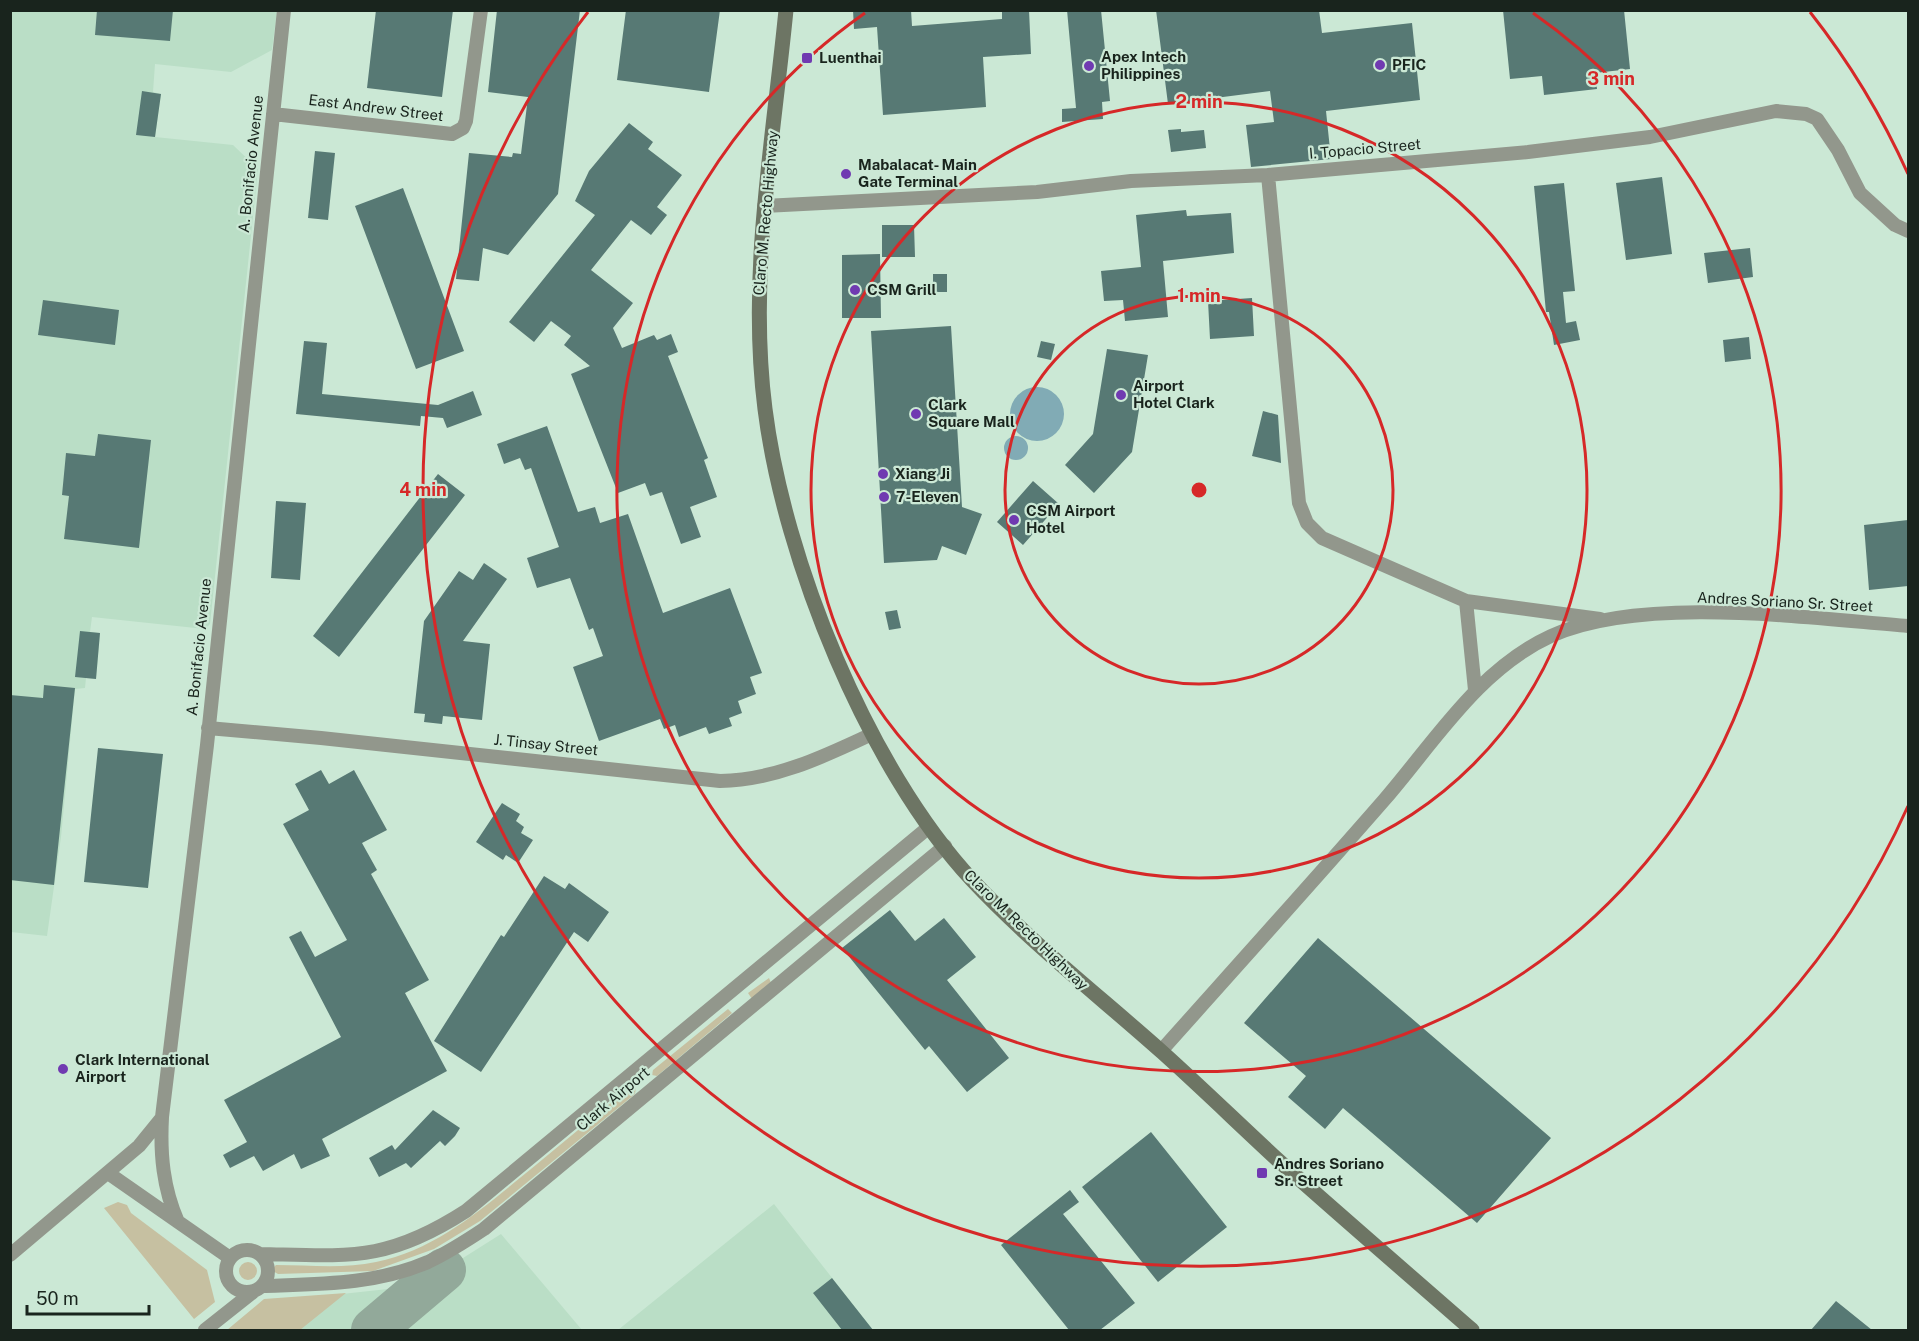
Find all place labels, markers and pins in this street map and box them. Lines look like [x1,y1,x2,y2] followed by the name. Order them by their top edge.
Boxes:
[1101,48,1186,82] place label: Apex Intech Philippines
[819,49,882,66] place label: Luenthai
[800,51,814,65] marker: Luenthai
[1392,56,1427,73] place label: PFIC
[1373,58,1387,72] marker: PFIC
[1082,59,1096,73] marker: Apex Intech Philippines
[858,156,977,190] place label: Mabalacat- Main Gate Terminal
[839,167,853,181] marker: Mabalacat- Main Gate Terminal
[867,281,937,298] place label: CSM Grill
[848,283,862,297] marker: CSM Grill
[1133,377,1215,411] place label: Airport Hotel Clark
[1114,388,1128,402] marker: Airport Hotel Clark
[928,396,1015,430] place label: Clark Square Mall
[909,407,923,421] marker: Clark Square Mall
[895,465,950,482] place label: Xiang Ji
[876,467,890,481] marker: Xiang Ji
[1189,480,1209,500] centre of rings
[896,488,959,505] place label: 7-Eleven
[877,490,891,504] marker: 7-Eleven
[1026,502,1116,536] place label: CSM Airport Hotel
[1007,513,1021,527] marker: CSM Airport Hotel
[75,1051,210,1085] place label: Clark International Airport
[56,1062,70,1076] marker: Clark International Airport
[1274,1155,1384,1189] place label: Andres Soriano Sr. Street
[1255,1166,1269,1180] marker: Andres Soriano Sr. Street

